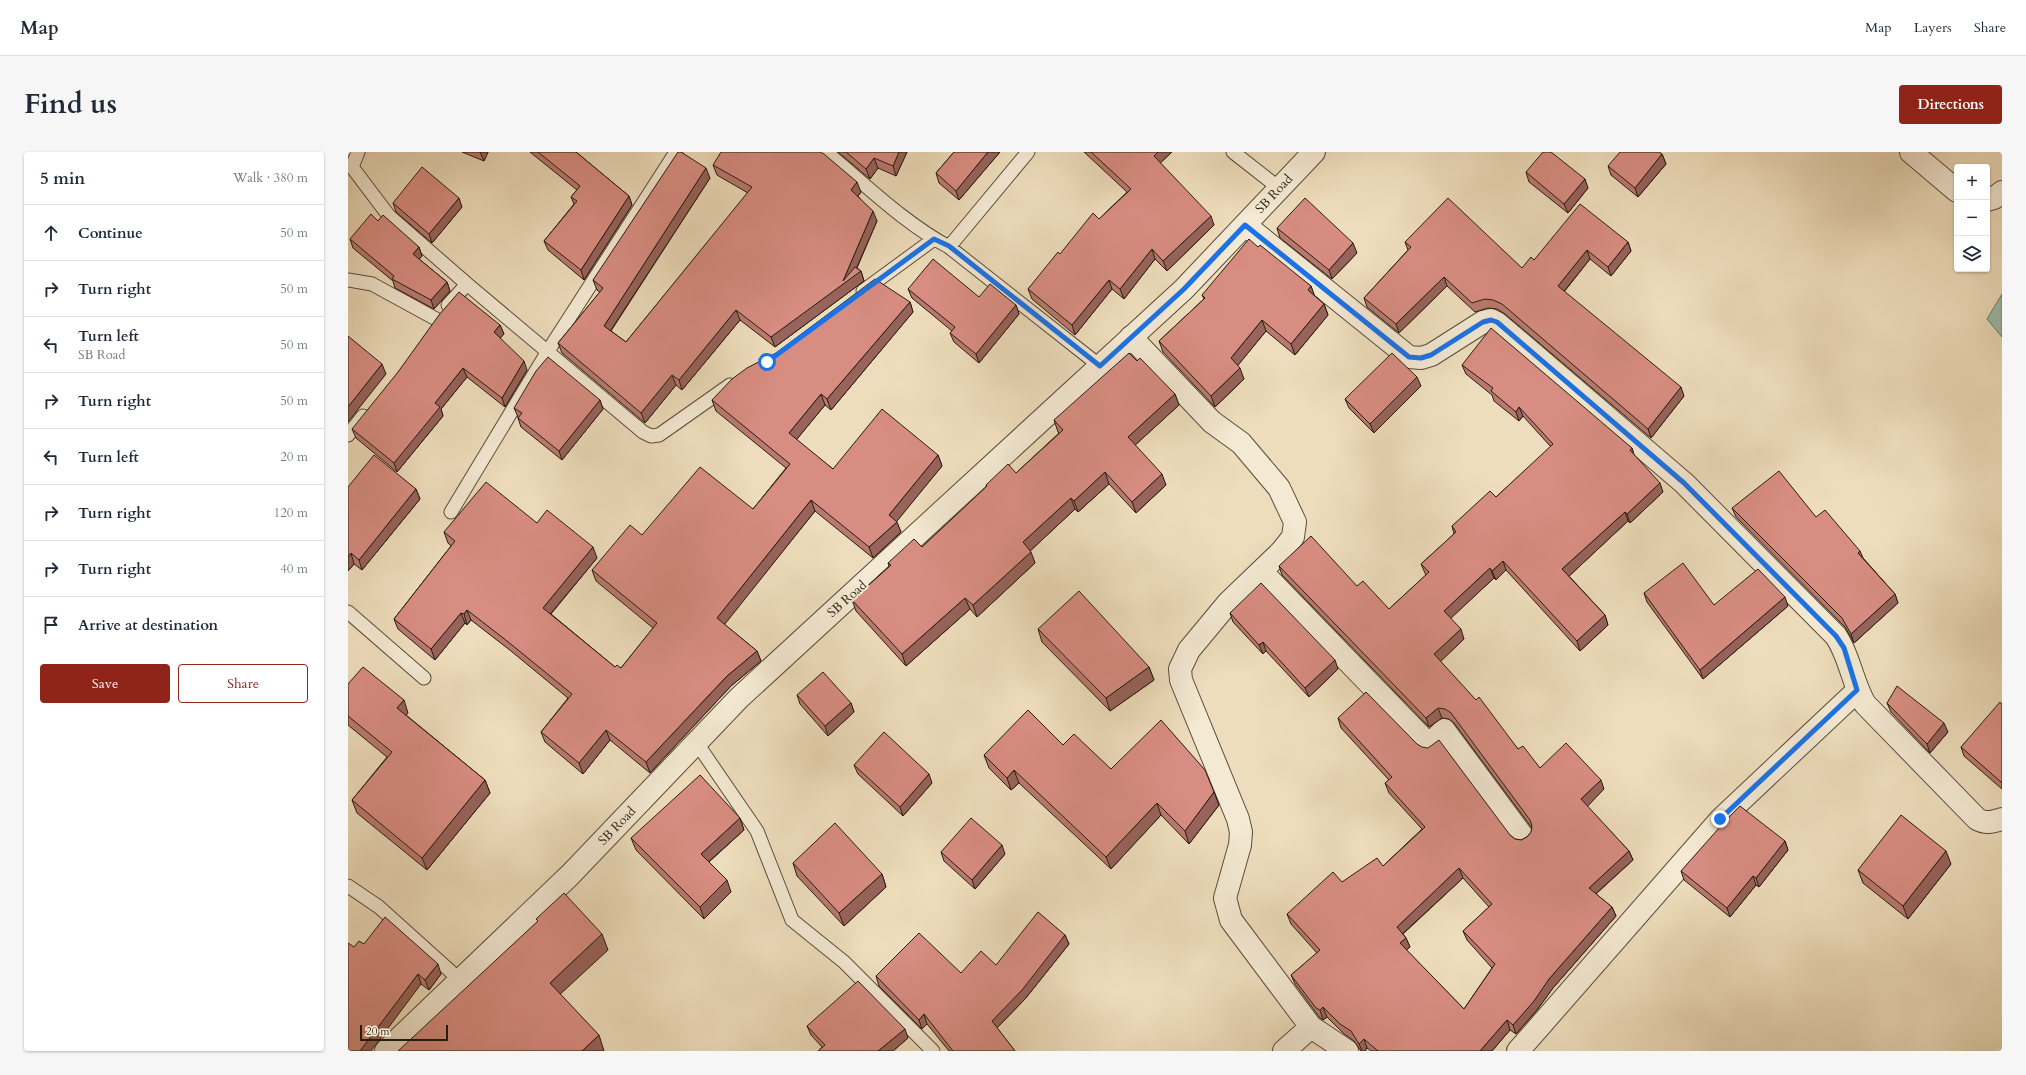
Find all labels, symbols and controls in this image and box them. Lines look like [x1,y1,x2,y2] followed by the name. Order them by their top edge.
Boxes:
[20,15,59,41] text: Map
[1865,18,1892,37] text: Map
[1914,18,1952,37] text: Layers
[1974,18,2006,37] text: Share
[24,85,117,123] text: Find us
[1899,85,2002,124] button: Directions
[1954,164,1990,272] map controls
[1954,164,1990,200] button: +
[40,167,85,190] text: 5 min
[233,169,308,187] text: Walk · 380 m
[1251,170,1297,217] street label: SB Road
[1954,200,1990,236] button: −
[40,222,62,244] icon: ahead
[78,223,143,243] text: Continue
[280,224,308,242] text: 50 m
[1954,236,1990,272] button: layers
[40,278,62,300] icon: right
[78,279,151,299] text: Turn right
[280,280,308,298] text: 50 m
[78,326,139,346] text: Turn left
[40,334,62,356] icon: left
[280,336,308,354] text: 50 m
[78,346,125,364] text: SB Road
[758,353,776,371] route start
[40,390,62,412] icon: right
[78,391,151,411] text: Turn right
[280,392,308,410] text: 50 m
[40,446,62,468] icon: left
[78,447,139,467] text: Turn left
[280,448,308,466] text: 20 m
[40,502,62,524] icon: right
[78,503,151,523] text: Turn right
[274,504,308,522] text: 120 m
[40,558,62,580] icon: right
[78,559,151,579] text: Turn right
[280,560,308,578] text: 40 m
[823,576,871,622] street label: SB Road
[40,614,62,636] icon: arrive
[78,615,218,635] text: Arrive at destination
[40,664,170,703] button: Save
[178,664,308,703] button: Share
[594,803,640,849] street label: SB Road
[1711,810,1729,828] route end
[360,1023,448,1042] scale bar
[366,1024,390,1039] text: 20 m

